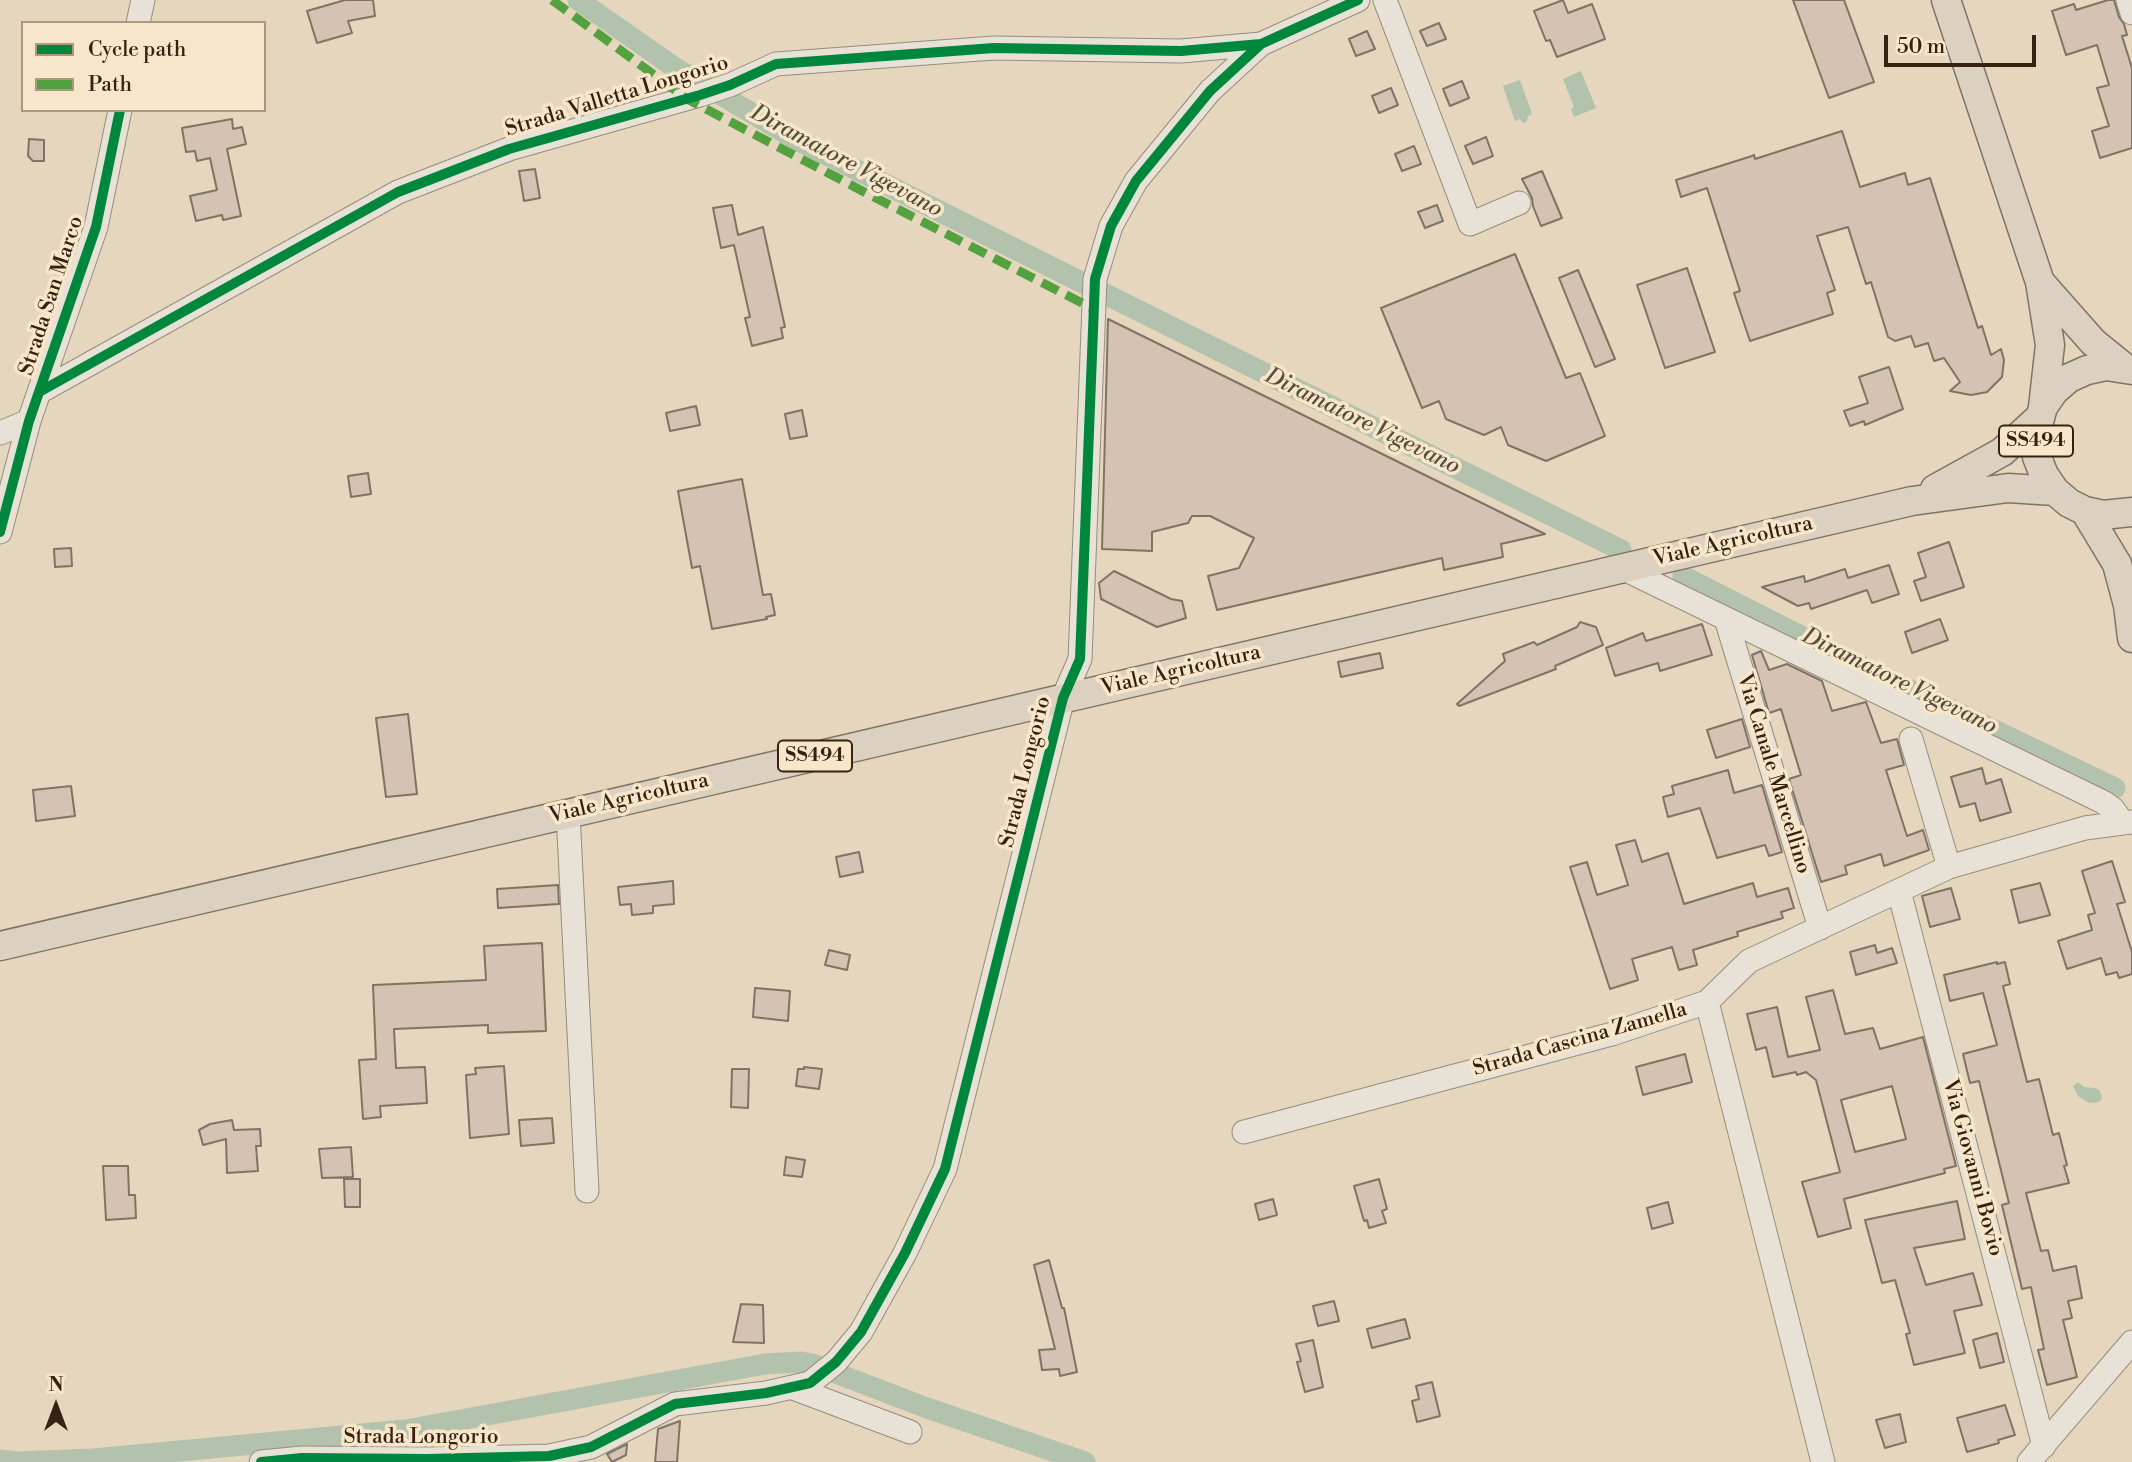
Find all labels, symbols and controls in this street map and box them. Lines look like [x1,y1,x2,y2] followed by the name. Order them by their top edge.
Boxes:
[21,21,266,112] legend
[1887,21,2039,65] scale bar
[1897,34,1945,60] text: 50 m
[88,37,186,63] text: Cycle path
[502,51,732,143] street label: Strada Valletta Longorio
[88,72,132,98] text: Path
[745,100,947,224] water label: Diramatore Vigevano
[14,213,90,379] street label: Strada San Marco
[1260,363,1464,481] water label: Diramatore Vigevano
[1999,426,2073,456] road number: SS494
[1651,511,1815,573] street label: Viale Agricoltura
[1797,623,2001,741] water label: Diramatore Vigevano
[1099,640,1263,702] street label: Viale Agricoltura
[1731,671,1815,877] street label: Via Canale Marcellino
[995,694,1057,850] street label: Strada Longorio
[778,740,852,772] road number: SS494
[547,768,711,830] street label: Viale Agricoltura
[1470,997,1690,1083] street label: Strada Cascina Zamella
[1936,1077,2008,1259] street label: Via Giovanni Bovio
[21,1371,91,1441] north arrow
[48,1373,64,1397] text: N
[343,1425,499,1451] street label: Strada Longorio

